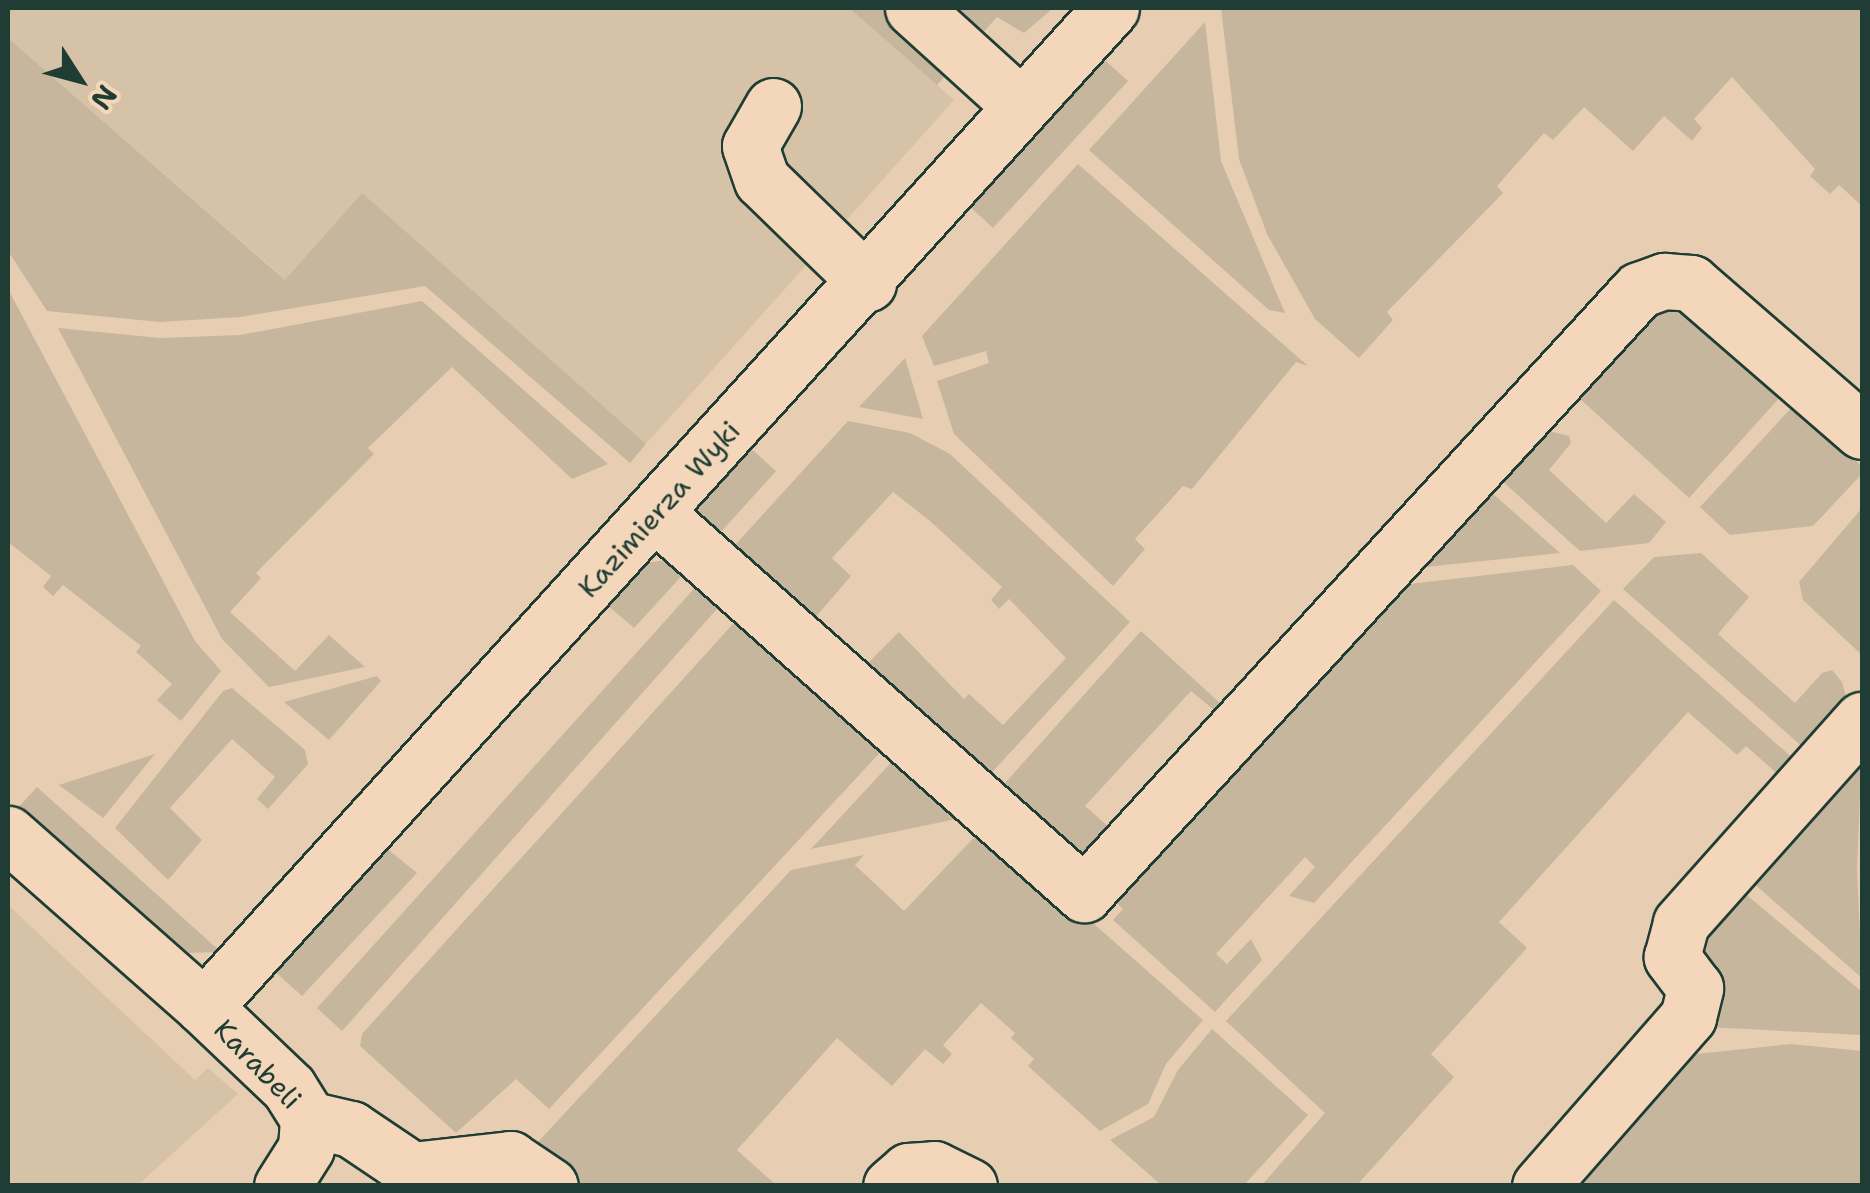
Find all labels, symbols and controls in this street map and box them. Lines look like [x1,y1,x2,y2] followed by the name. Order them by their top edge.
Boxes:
[30,30,130,130] north arrow
[82,77,126,118] text: N
[571,414,747,604] street label: Kazimierza Wyki
[207,1012,309,1116] street label: Karabeli

